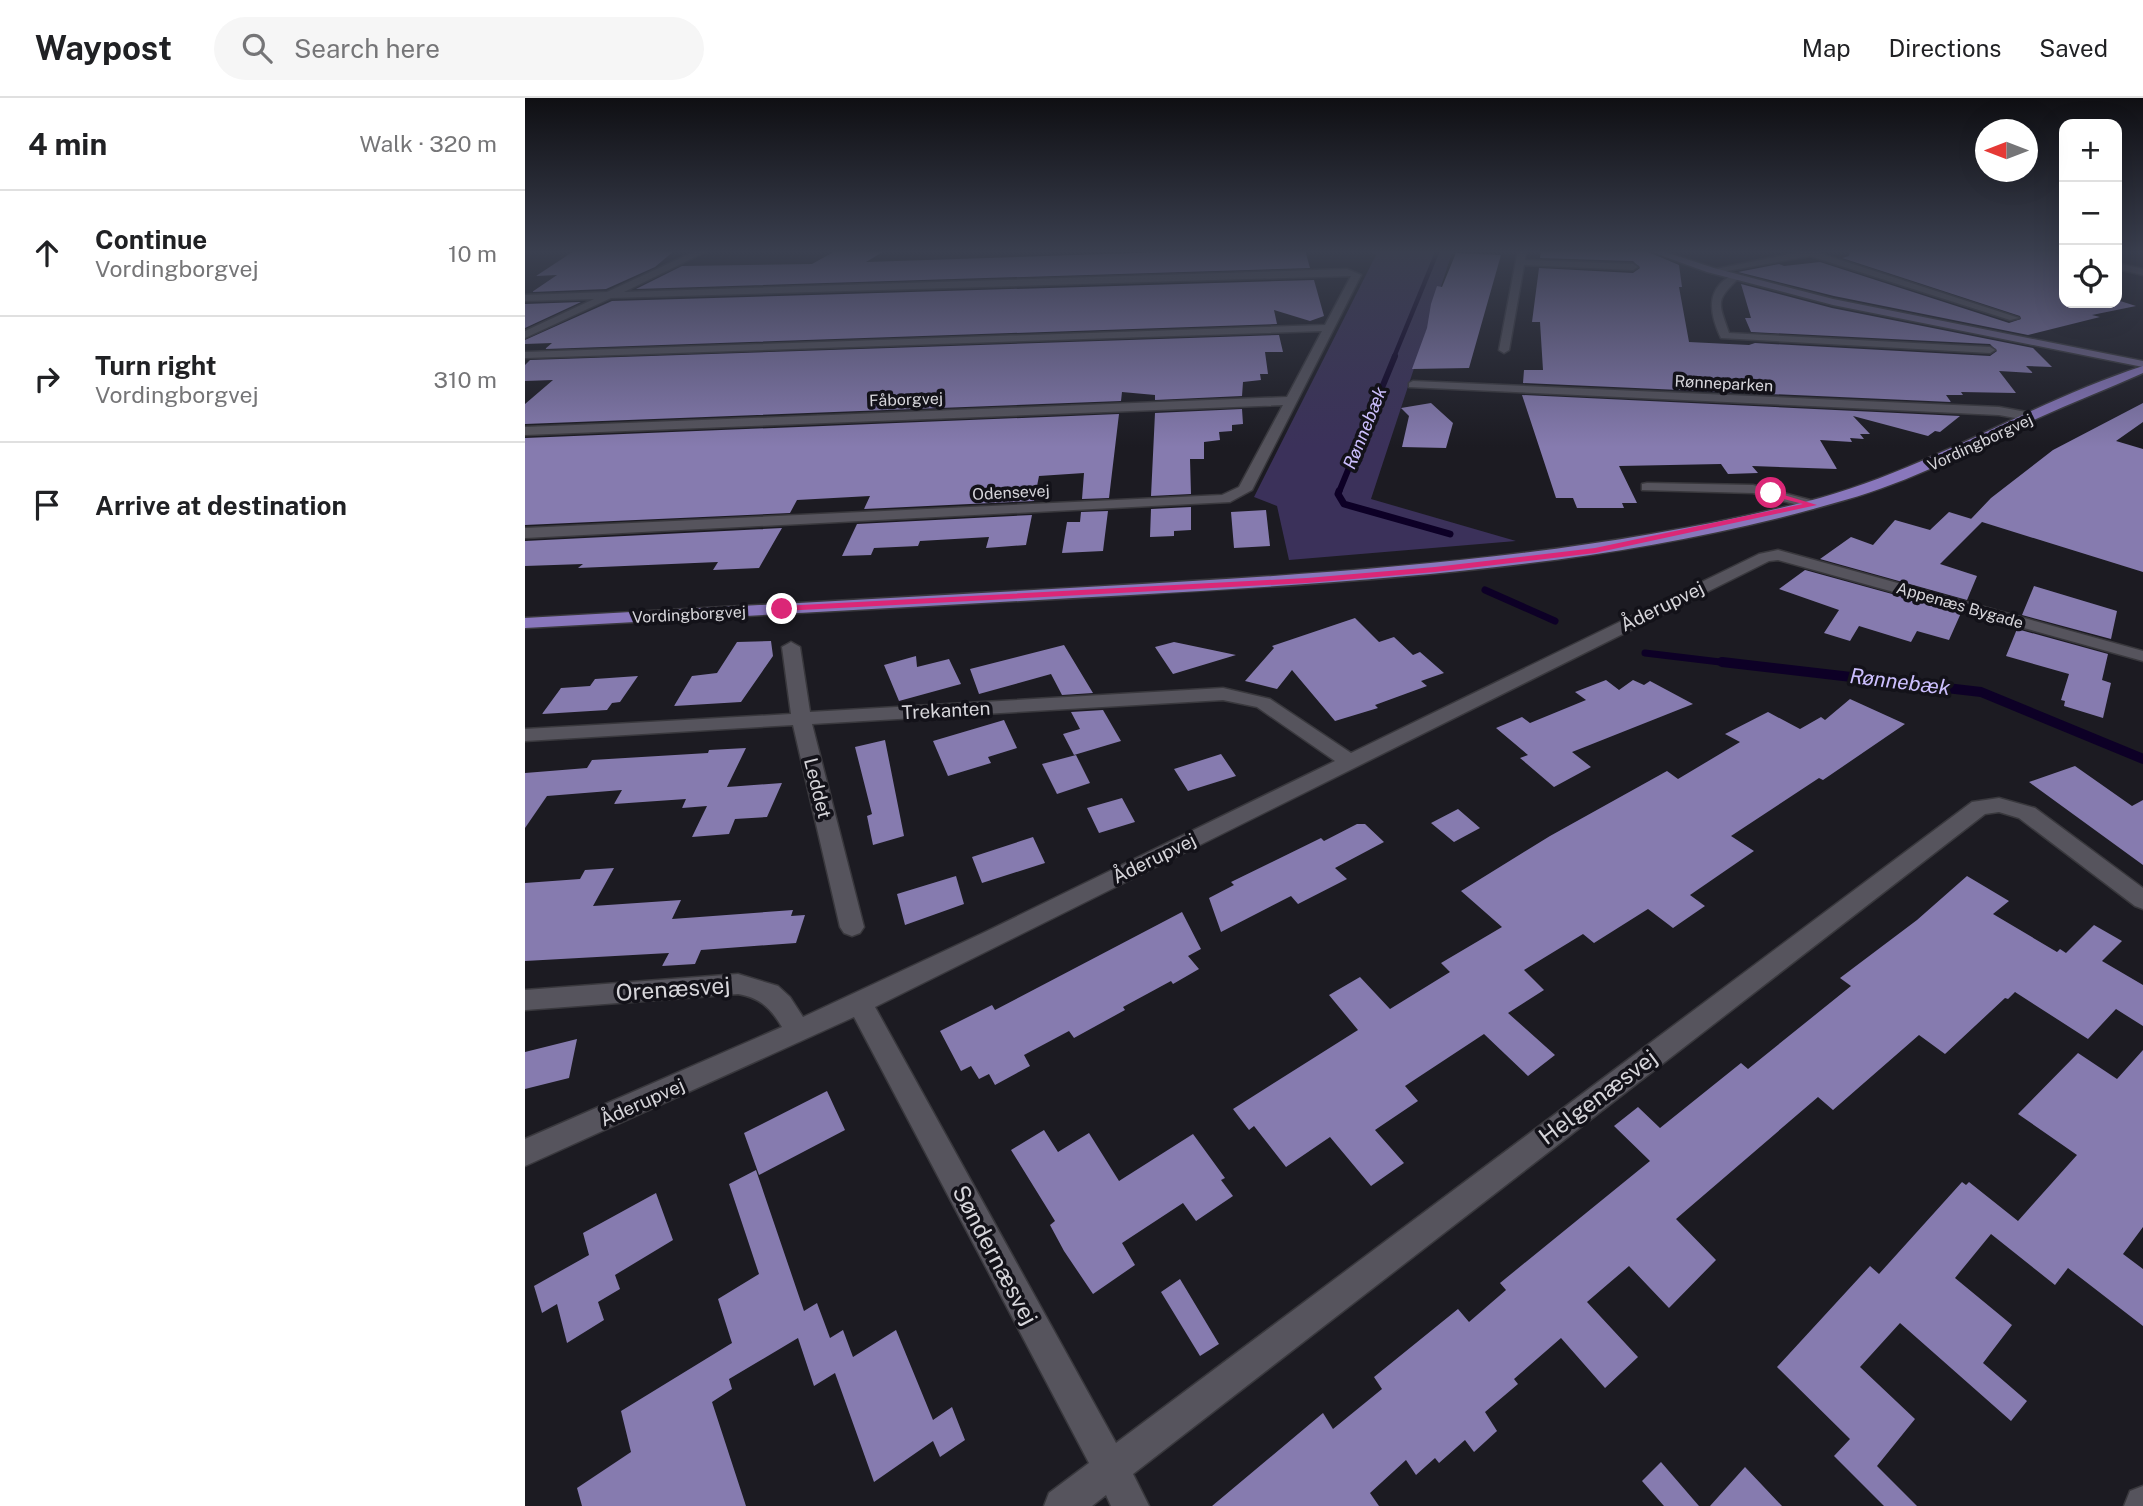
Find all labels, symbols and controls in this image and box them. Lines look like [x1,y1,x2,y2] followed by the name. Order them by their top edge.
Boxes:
[214,17,704,80] search box
[35,29,172,67] text: Waypost
[238,29,276,67] icon: search
[294,33,440,64] text: Search here
[1802,34,1851,62] text: Map
[1889,34,2001,62] text: Directions
[2039,34,2108,62] text: Saved
[1975,119,2038,182] north arrow
[2059,119,2122,308] map controls
[2059,119,2122,182] button: +
[28,126,107,162] text: 4 min
[360,130,497,157] text: Walk · 320 m
[2059,182,2122,245] button: −
[95,224,207,255] text: Continue
[28,234,66,272] icon: ahead
[448,240,497,267] text: 10 m
[2059,245,2122,308] button: locate
[95,255,259,282] text: Vordingborgvej
[95,350,217,381] text: Turn right
[28,360,66,398] icon: right
[434,366,497,393] text: 310 m
[1674,371,1774,396] street label: Rønneparken
[95,381,259,408] text: Vordingborgvej
[1339,383,1391,472] water label: Rønnebæk
[869,389,943,410] street label: Fåborgvej
[1925,410,2036,475] street label: Vordingborgvej
[1755,477,1786,508] route start
[972,481,1050,504] street label: Odensevej
[28,486,66,524] icon: arrive
[95,490,347,521] text: Arrive at destination
[1616,575,1707,636] street label: Åderupvej
[1894,578,2026,633] street label: Appenæs Bygade
[766,593,797,624] route end
[632,602,746,627] street label: Vordingborgvej
[1848,663,1952,700] water label: Rønnebæk
[901,697,991,723] street label: Trekanten
[800,755,836,821] street label: Leddet
[1108,827,1199,888] street label: Åderupvej
[615,971,731,1006] street label: Orenæsvej
[1533,1043,1662,1150] street label: Helgenæsvej
[596,1073,688,1130] street label: Åderupvej
[947,1180,1044,1329] street label: Søndernæsvej

